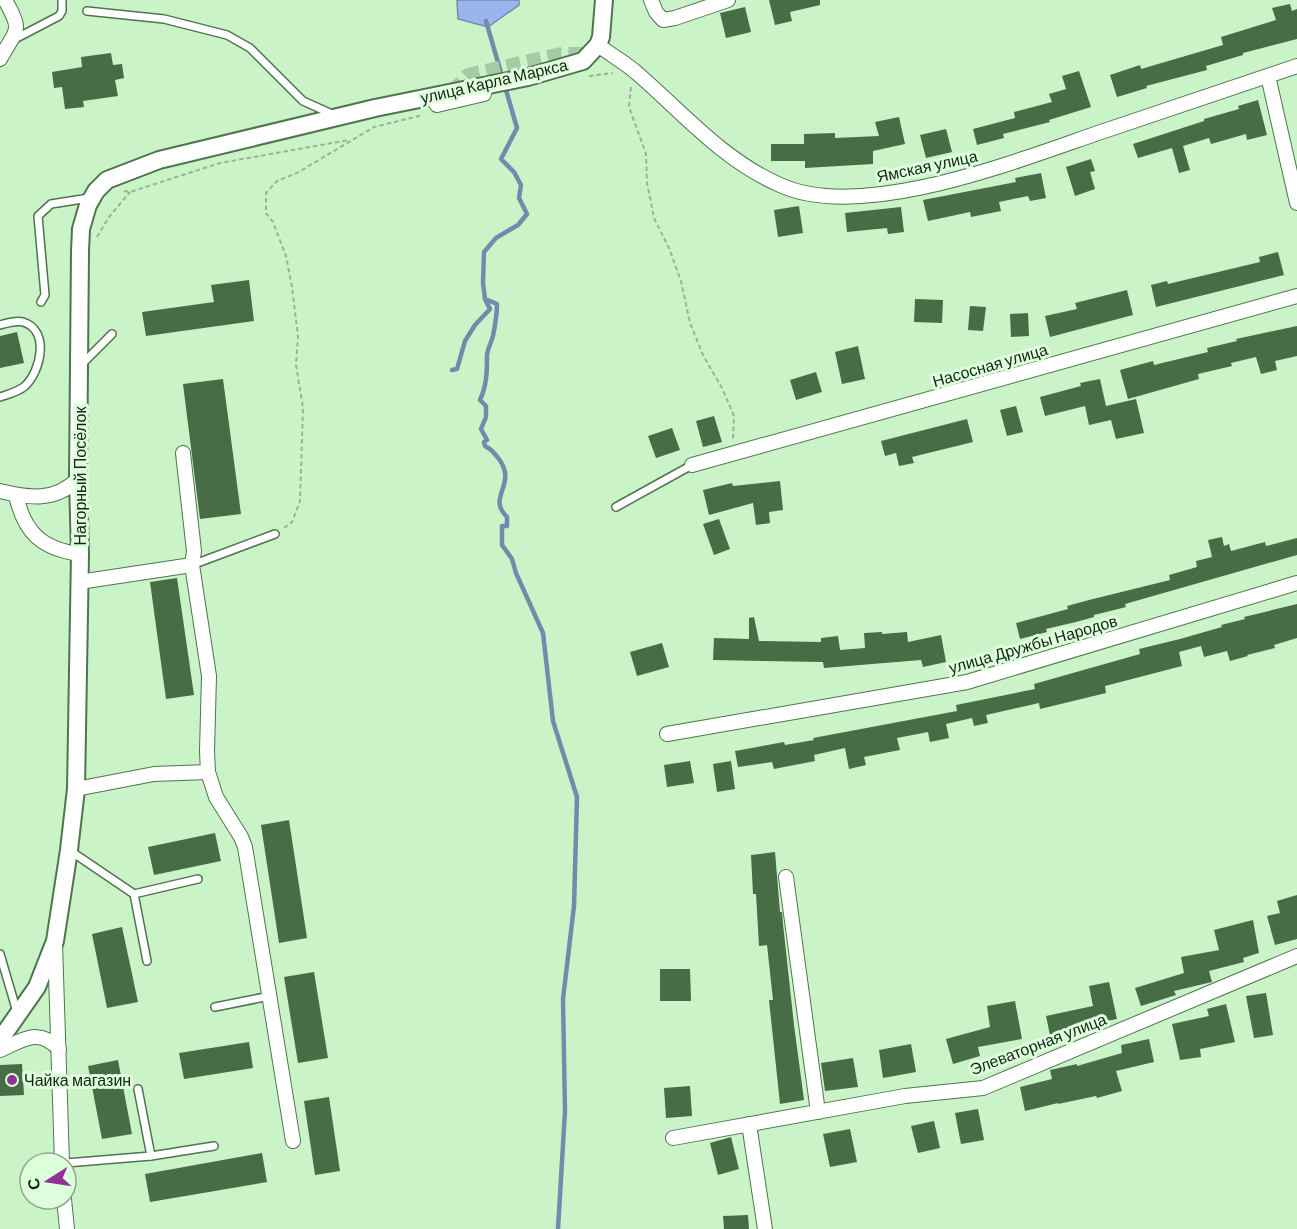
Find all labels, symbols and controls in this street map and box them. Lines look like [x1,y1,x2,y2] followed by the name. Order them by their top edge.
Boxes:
[418,54,569,107] street label: улица Карла Маркса
[875,146,979,185] street label: Ямская улица
[930,339,1050,390] street label: Насосная улица
[70,406,89,545] street label: Нагорный Посёлок
[946,610,1119,677] street label: улица Дружбы Народов
[967,1009,1109,1078] street label: Элеваторная улица
[24,1070,131,1089] place label: Чайка магазин
[5,1073,19,1087] marker: Чайка магазин
[18,1151,78,1211] north arrow
[22,1176,43,1192] text: С

